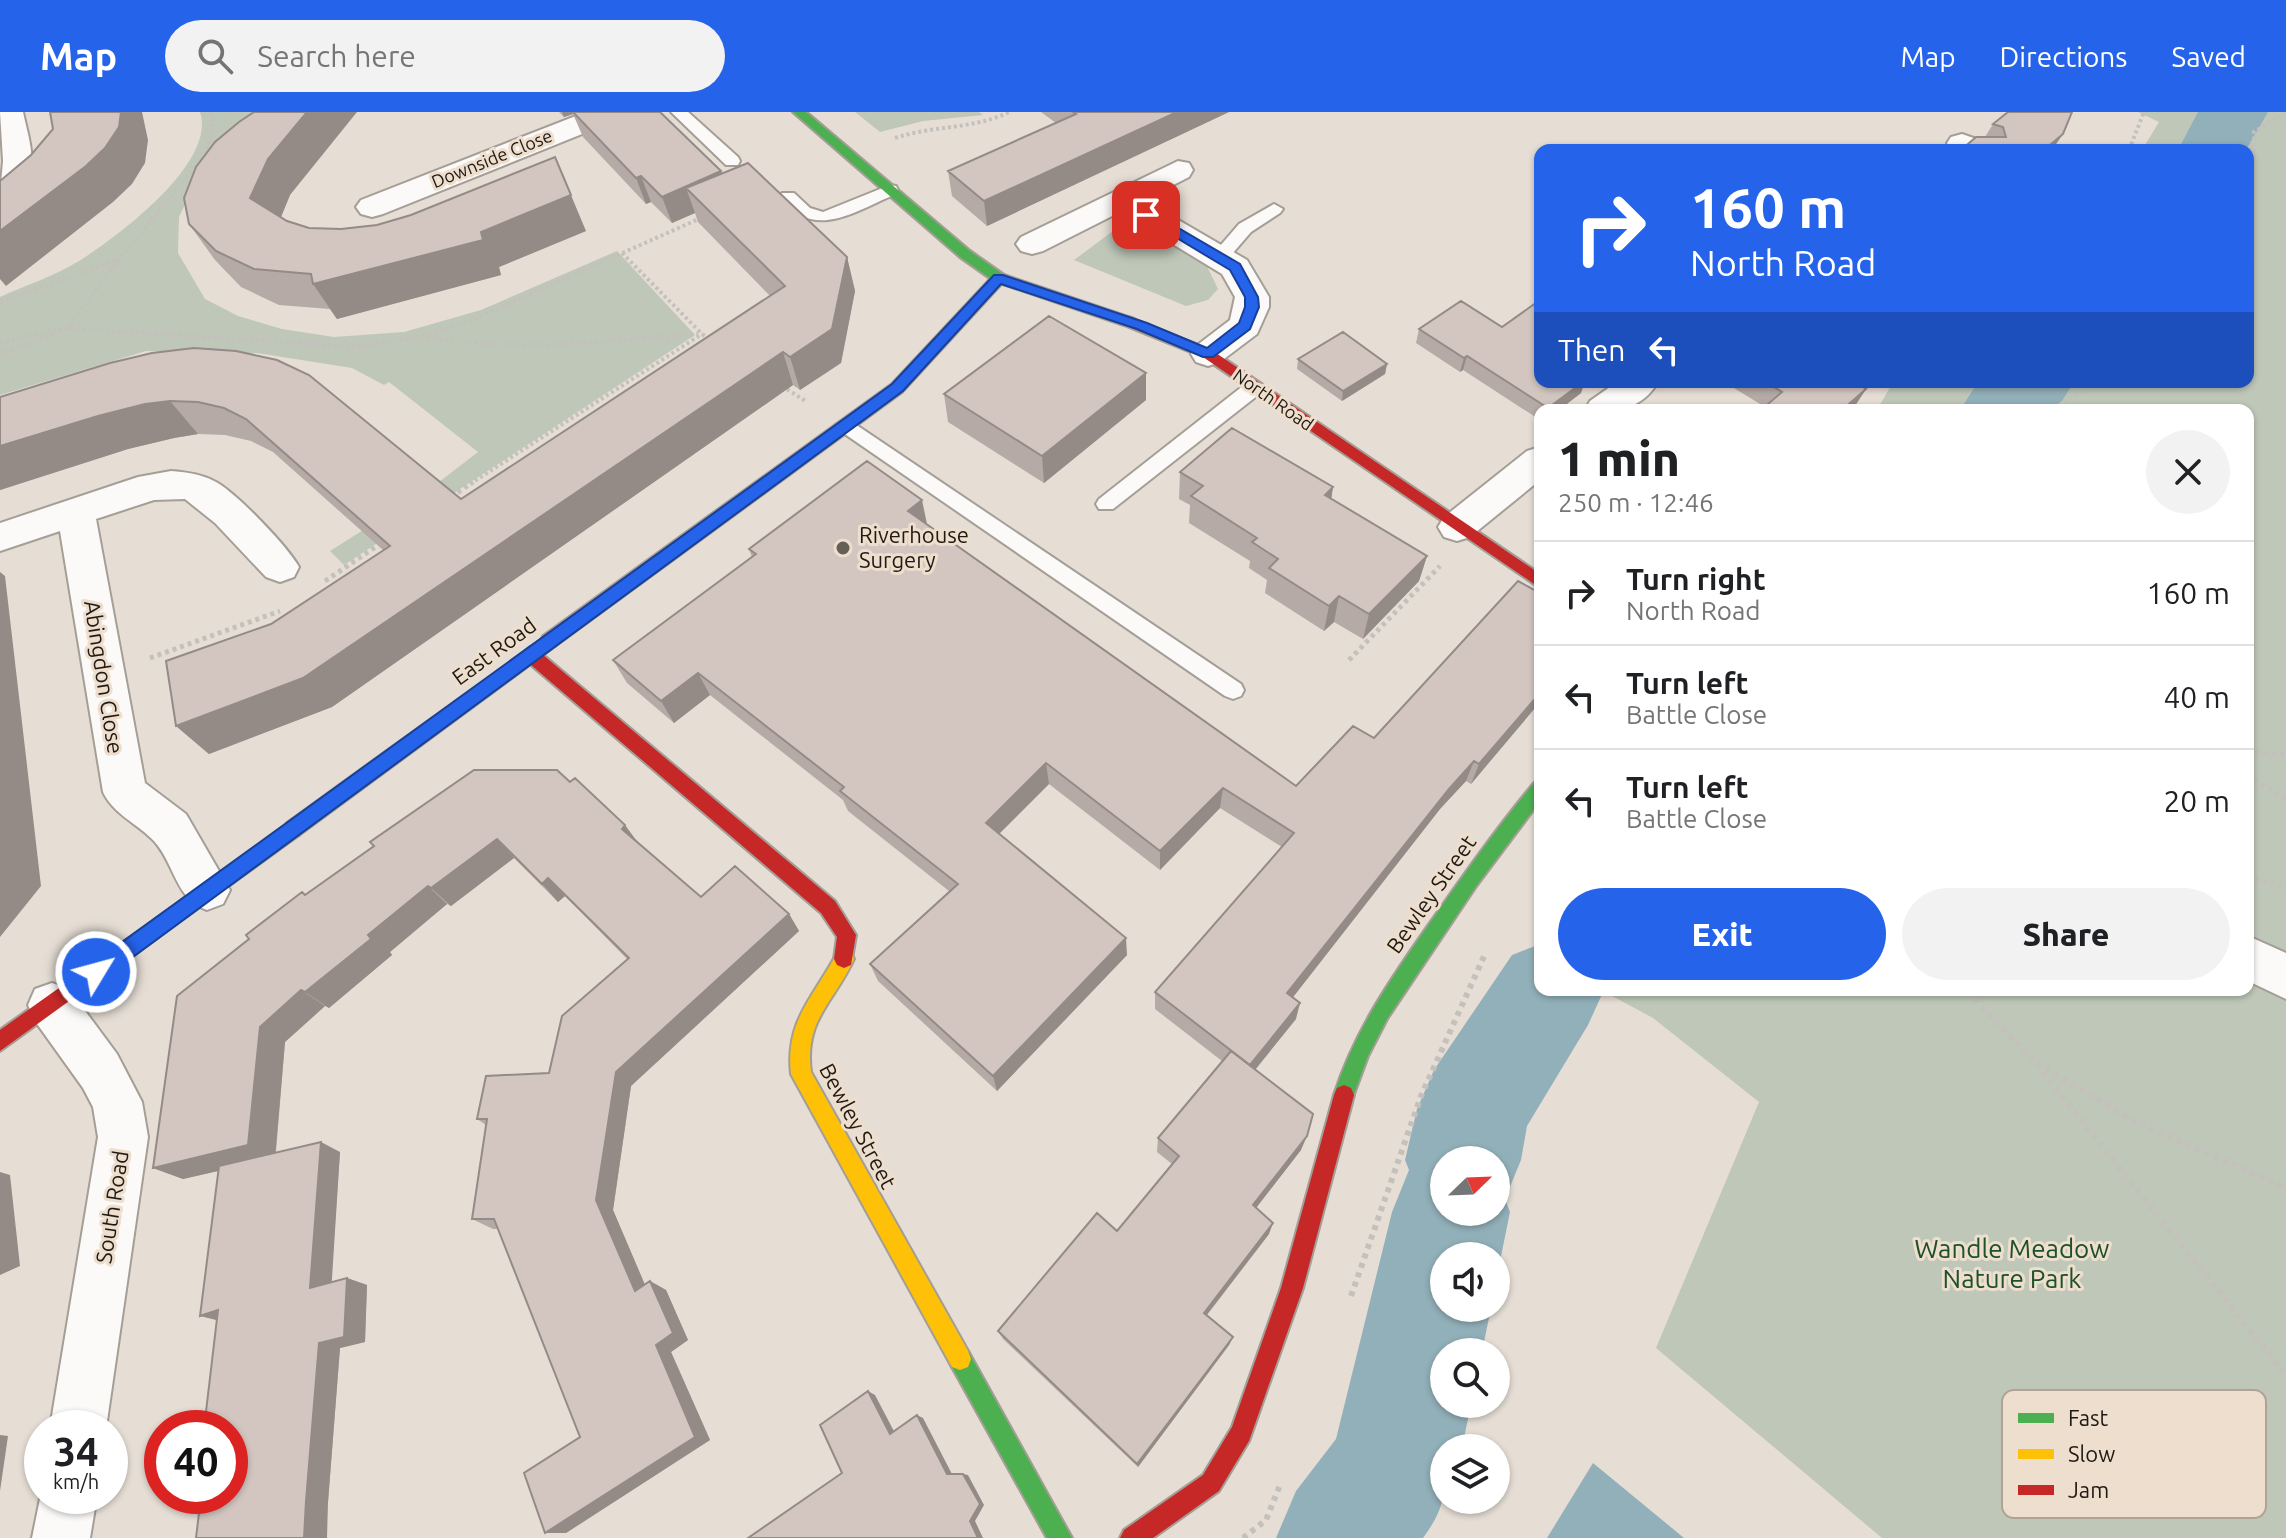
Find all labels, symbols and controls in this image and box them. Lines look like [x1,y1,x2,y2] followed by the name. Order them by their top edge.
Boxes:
[165,20,725,92] search box
[193,34,237,78] icon: search
[40,35,117,77] text: Map
[257,39,416,73] text: Search here
[1900,41,1956,72] text: Map
[2000,41,2127,72] text: Directions
[2171,41,2246,72] text: Saved
[428,125,555,191] street label: Downside Close
[1558,176,1662,280] icon: right
[1690,176,1846,239] text: 160 m
[1112,181,1180,249] pin
[1124,193,1168,237] icon: arrive
[1690,242,1876,283] text: North Road
[1642,328,1686,372] icon: left
[1558,333,1626,367] text: Then
[1230,364,1317,434] street label: North Road
[2146,430,2230,514] button: close
[1558,431,1680,485] text: 1 min
[1558,488,1714,517] text: 250 m · 12:46
[859,522,969,572] place label: Riverhouse Surgery
[834,539,852,557] marker: Riverhouse Surgery
[1626,562,1766,596] text: Turn right
[1558,571,1602,615] icon: right
[2146,576,2230,610] text: 160 m
[1626,596,1761,625] text: North Road
[80,598,129,755] street label: Abingdon Close
[447,612,541,689] street label: East Road
[1626,666,1748,700] text: Turn left
[1558,675,1602,719] icon: left
[2163,680,2230,714] text: 40 m
[1626,700,1767,729] text: Battle Close
[1626,770,1748,804] text: Turn left
[1558,779,1602,823] icon: left
[2163,784,2230,818] text: 20 m
[1626,804,1767,833] text: Battle Close
[1381,830,1481,957] street label: Bewley Street
[1558,888,1886,980] button: Exit
[1902,888,2230,980] button: Share
[54,930,138,1014] position arrow
[815,1059,902,1193] street label: Bewley Street
[1430,1146,1510,1226] north arrow
[1430,1146,1510,1514] map controls
[90,1149,133,1265] street label: South Road
[1915,1234,2109,1293] park label: Wandle Meadow Nature Park
[1430,1242,1510,1322] button: sound
[1430,1338,1510,1418] button: search
[2002,1390,2266,1518] legend
[2068,1405,2109,1430] text: Fast
[144,1410,248,1514] speed limit sign: 40
[53,1429,99,1474] text: 34
[1430,1434,1510,1514] button: layers
[2068,1441,2115,1466] text: Slow
[53,1470,99,1493] text: km/h
[2068,1477,2109,1502] text: Jam

